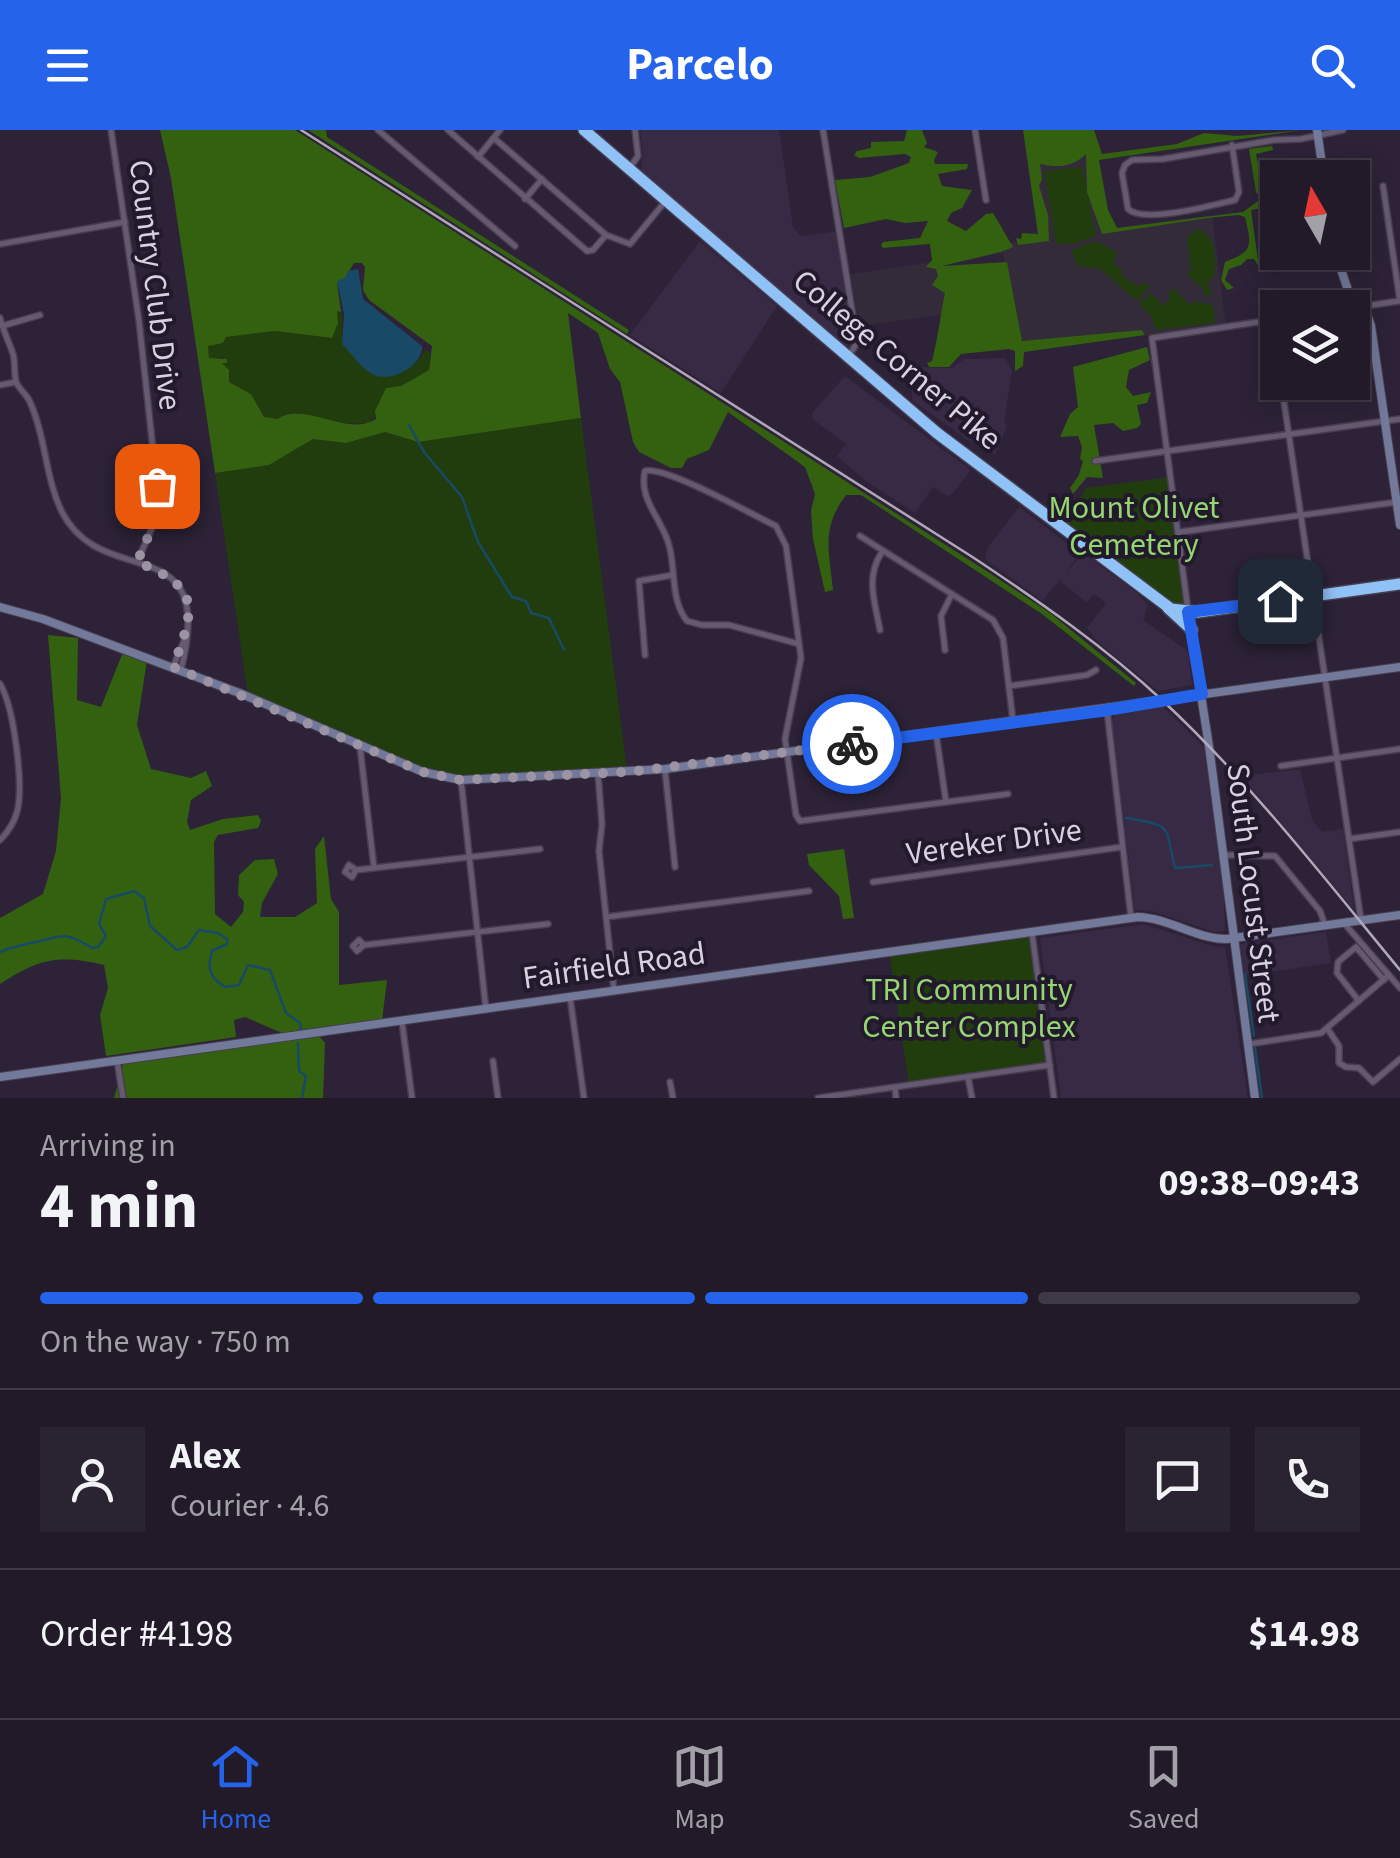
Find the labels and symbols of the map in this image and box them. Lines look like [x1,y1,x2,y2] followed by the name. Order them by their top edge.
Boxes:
[117,157,193,413] street label: Country Club Drive
[1260,160,1370,270] north arrow
[783,259,1011,461] street label: College Corner Pike
[115,444,200,529] pin
[1048,485,1220,568] park label: Mount Olivet Cemetery
[1238,559,1323,644] pin
[802,694,902,794] courier
[1214,761,1292,1026] street label: South Locust Street
[903,807,1085,877] street label: Vereker Drive
[520,930,708,1002] street label: Fairfield Road
[862,967,1076,1050] park label: TRI Community Center Complex

